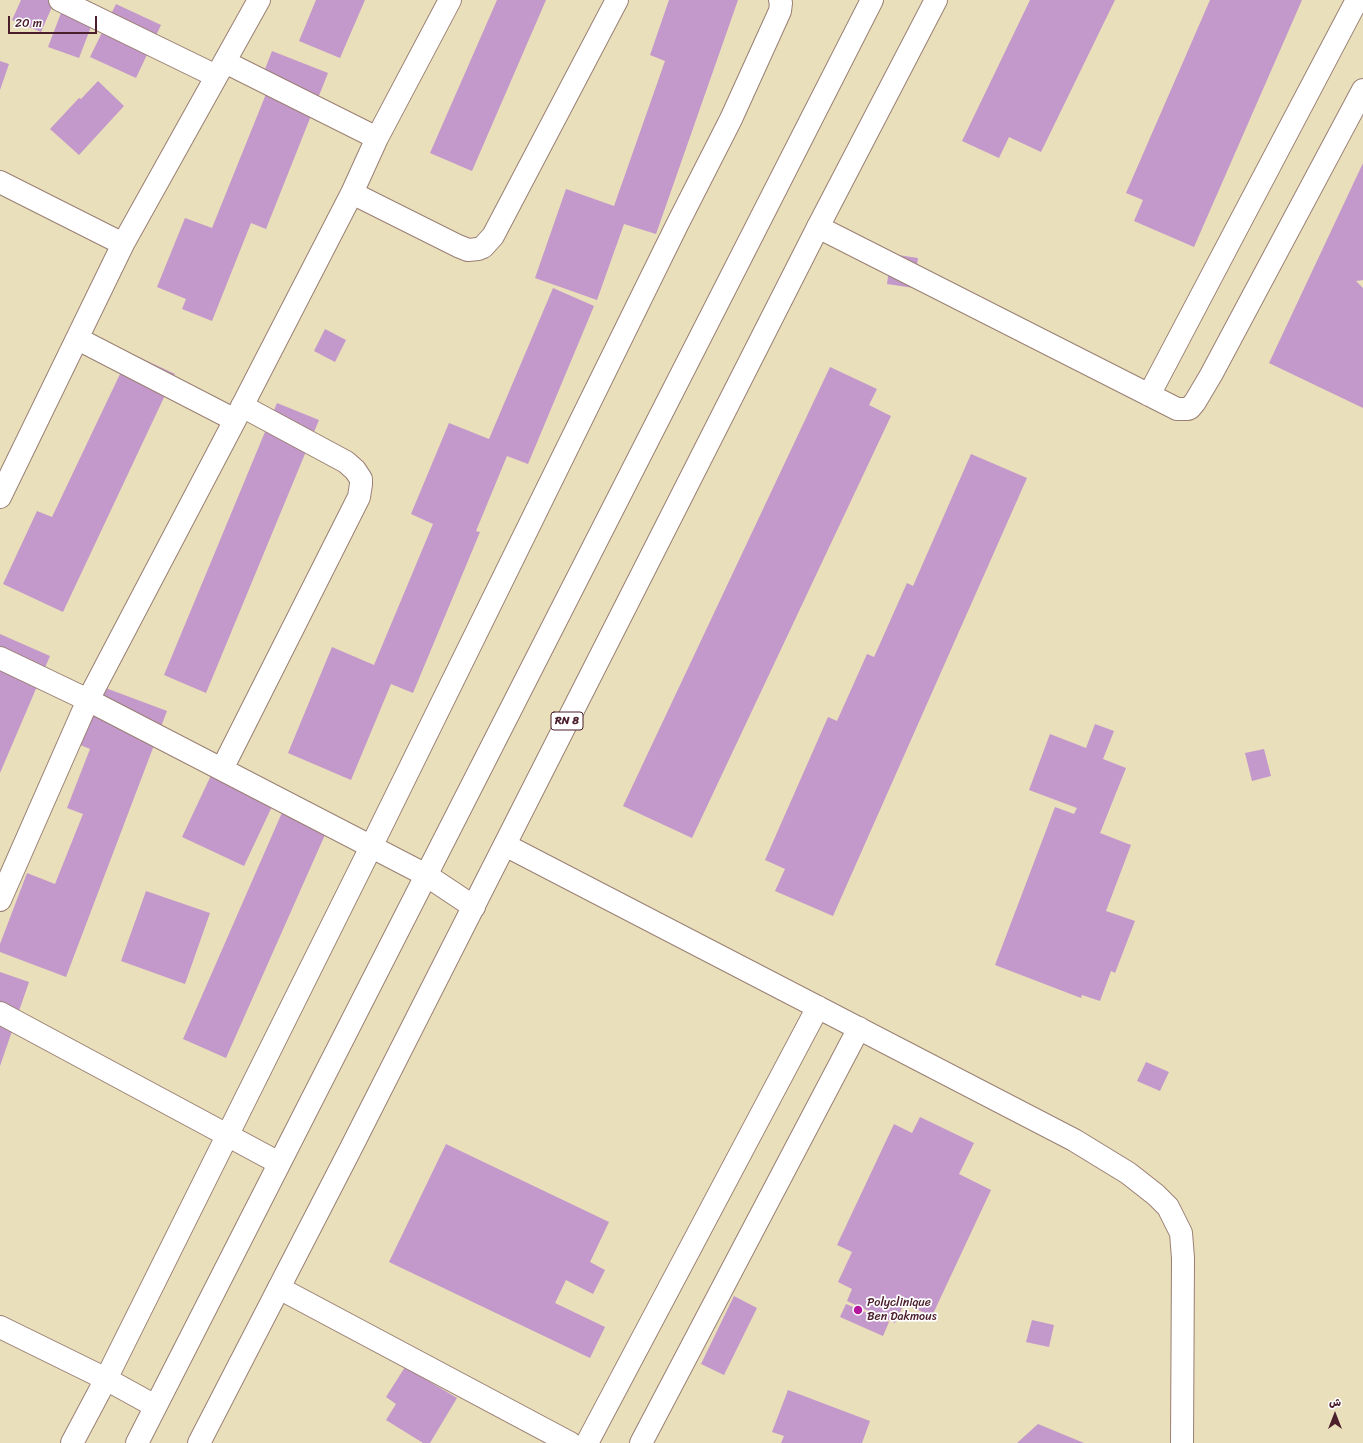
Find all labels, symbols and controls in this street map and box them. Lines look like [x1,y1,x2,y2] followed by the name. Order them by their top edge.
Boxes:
[10,8,99,34] scale bar
[15,12,42,34] text: 20 m
[551,712,583,730] road number: RN 8
[867,1296,937,1324] place label: Polyclinique Ben Dakmous
[852,1304,864,1316] marker: Polyclinique Ben Dakmous
[1329,1393,1341,1412] text: ش
[1315,1395,1355,1435] north arrow

